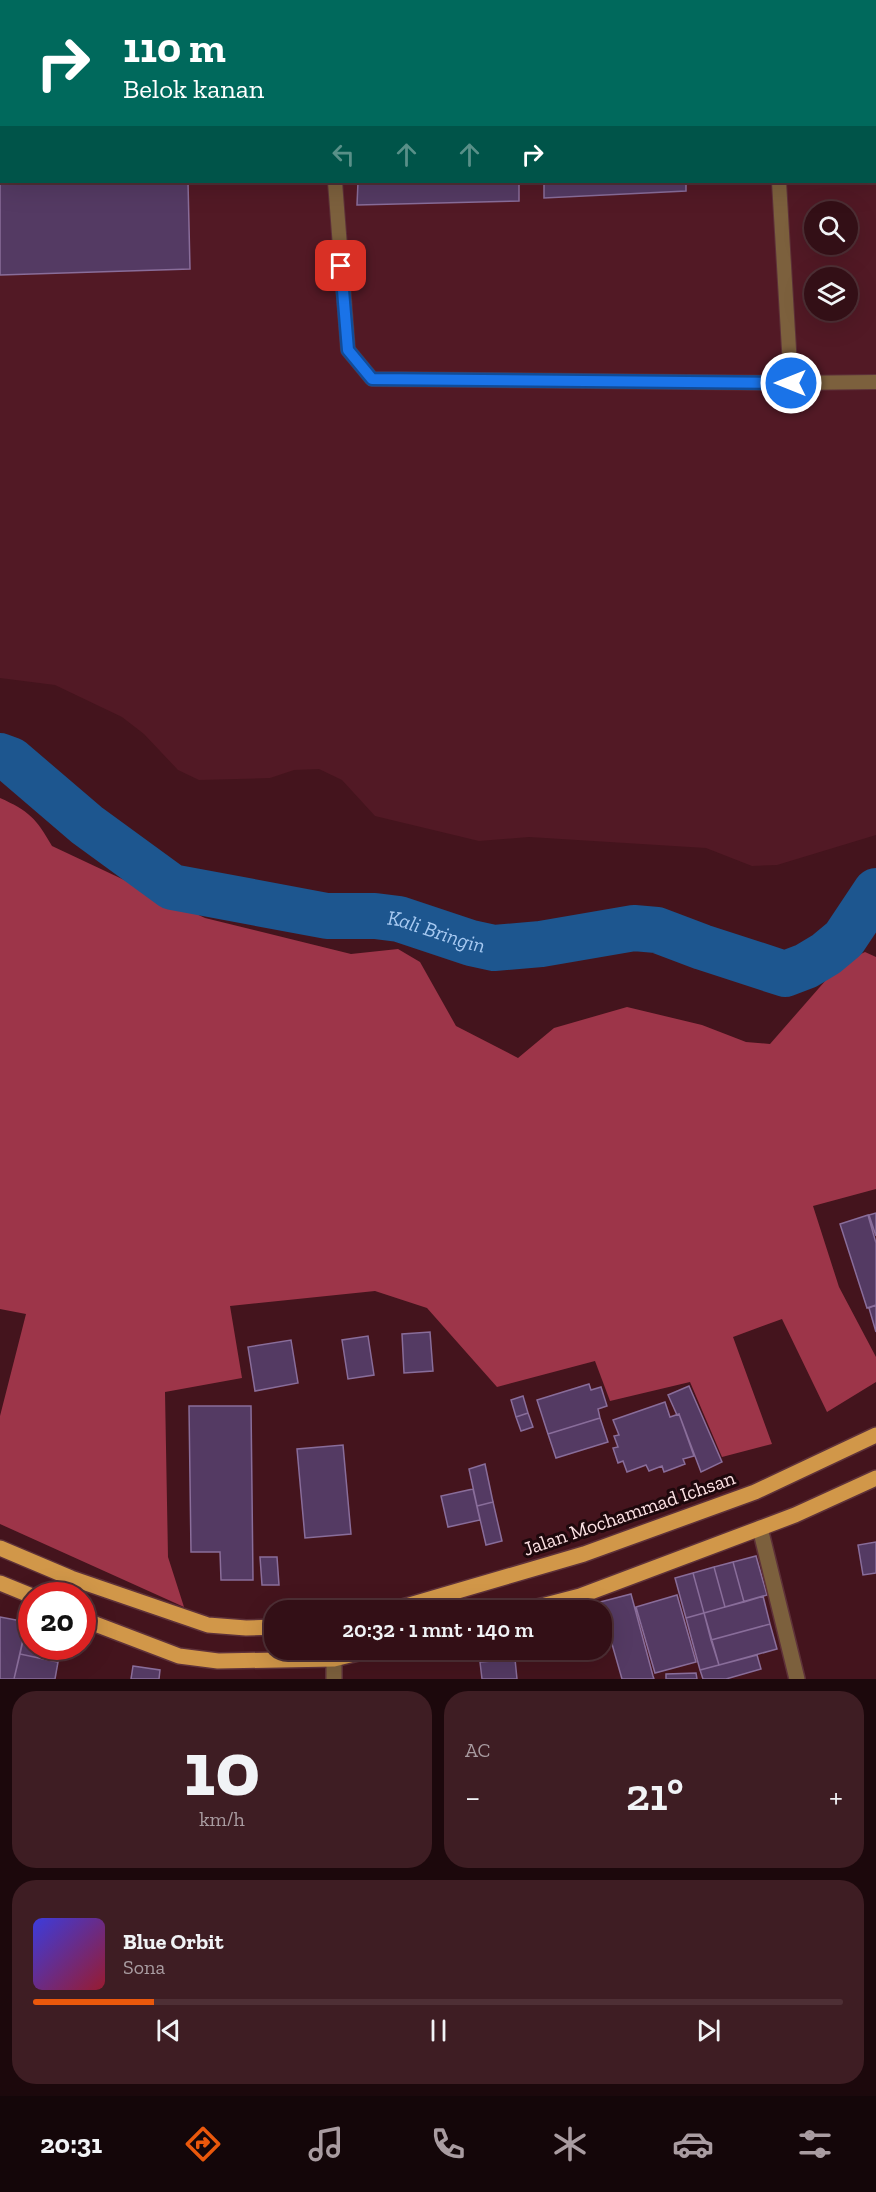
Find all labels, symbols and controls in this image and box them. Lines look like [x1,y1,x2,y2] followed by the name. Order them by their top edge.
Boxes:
[123,22,226,73] text: 110 m
[24,24,102,102] icon: right
[123,73,264,105] text: Belok kanan
[327,138,360,171] icon: left
[390,138,423,171] icon: ahead
[453,138,486,171] icon: ahead
[516,138,549,171] icon: right
[804,201,858,321] map controls
[804,201,858,255] button: search
[315,240,366,291] pin
[324,249,357,282] icon: arrive
[804,267,858,321] button: layers
[759,351,823,415] position arrow
[386,905,487,958] water label: Kali Bringin
[520,1465,739,1561] street label: Jalan Mochammad Ichsan
[18,1582,96,1660] speed limit sign: 20
[342,1616,534,1643] text: 20:32 · 1 mnt · 140 m
[184,1721,260,1815] text: 10
[465,1738,490,1762] text: AC
[626,1768,684,1822] text: 21°
[465,1777,480,1816] text: −
[829,1777,843,1816] text: +
[199,1807,245,1831] text: km/h
[123,1928,223,1955] text: Blue Orbit
[123,1955,165,1979] text: Sona
[152,2014,185,2047] icon: previous
[422,2014,455,2047] icon: pause
[692,2014,725,2047] icon: next
[182,2123,224,2165] icon: directions
[305,2123,347,2165] icon: music
[427,2123,469,2165] icon: phone
[549,2123,591,2165] icon: climate
[672,2123,714,2165] icon: car
[794,2123,836,2165] icon: filters
[40,2128,102,2160] text: 20:31

